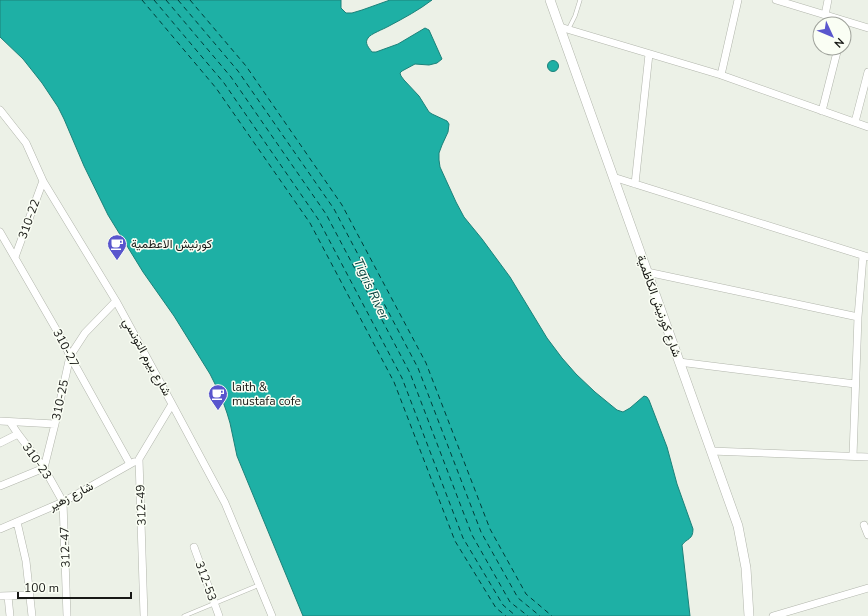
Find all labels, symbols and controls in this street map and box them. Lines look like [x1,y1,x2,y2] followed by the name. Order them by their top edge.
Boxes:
[812,16,852,56] north arrow
[831,34,847,51] text: N
[14,197,44,241] street label: 310-22
[106,233,128,261] cafe icon: كورنيش الاعظمية
[131,236,212,252] place label: كورنيش الاعظمية
[632,253,685,360] street label: شارع كورنيش الكاظمية
[349,255,393,323] water label: Tigris River
[117,315,175,400] street label: شارع بيرم التونسي
[49,326,83,370] street label: 310-27
[48,378,72,422] street label: 310-25
[232,379,301,409] place label: laith & mustafa cofe
[207,383,229,411] cafe icon: laith & mustafa cofe
[19,440,55,482] street label: 310-23
[45,478,97,515] street label: شارع زهير
[132,484,150,526] street label: 312-49
[56,526,74,568] street label: 312-47
[191,559,221,603] street label: 312-53
[18,574,131,600] scale bar
[24,580,59,596] text: 100 m

